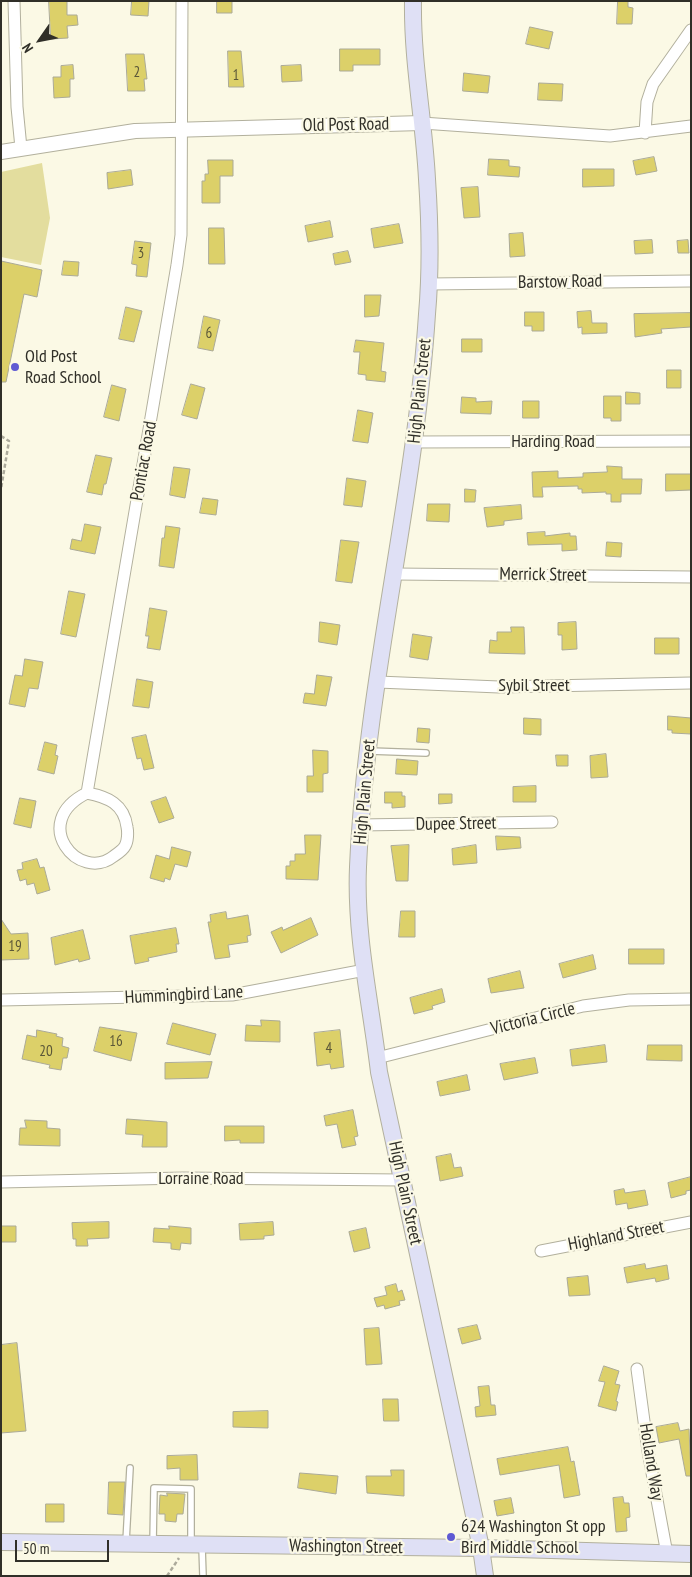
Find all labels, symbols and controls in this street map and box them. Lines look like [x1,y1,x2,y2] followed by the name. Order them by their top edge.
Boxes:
[15,15,65,65] north arrow
[18,40,37,56] text: N
[134,64,140,82] house number: 2
[233,67,239,85] house number: 1
[303,113,389,137] street label: Old Post Road
[138,245,144,263] house number: 3
[518,270,602,294] street label: Barstow Road
[206,325,212,343] house number: 6
[404,337,436,445] street label: High Plain Street
[25,346,101,388] place label: Old Post Road School
[9,361,21,373] marker: Old Post Road School
[126,420,162,502] street label: Pontiac Road
[511,431,595,453] street label: Harding Road
[499,563,587,587] street label: Merrick Street
[498,675,570,697] street label: Sybil Street
[350,739,380,845] street label: High Plain Street
[415,812,497,836] street label: Dupee Street
[8,938,22,956] house number: 19
[124,981,244,1009] street label: Hummingbird Lane
[489,998,577,1040] street label: Victoria Circle
[109,1033,123,1051] house number: 16
[326,1040,332,1058] house number: 4
[39,1043,53,1061] house number: 20
[383,1139,427,1247] street label: High Plain Street
[158,1168,244,1190] street label: Lorraine Road
[566,1216,666,1256] street label: Highland Street
[634,1422,668,1502] street label: Holland Way
[461,1516,606,1558] place label: 624 Washington St opp Bird Middle School
[18,1530,111,1562] scale bar
[445,1531,457,1543] marker: 624 Washington St opp Bird Middle School
[289,1535,403,1559] street label: Washington Street
[23,1539,49,1558] text: 50 m

